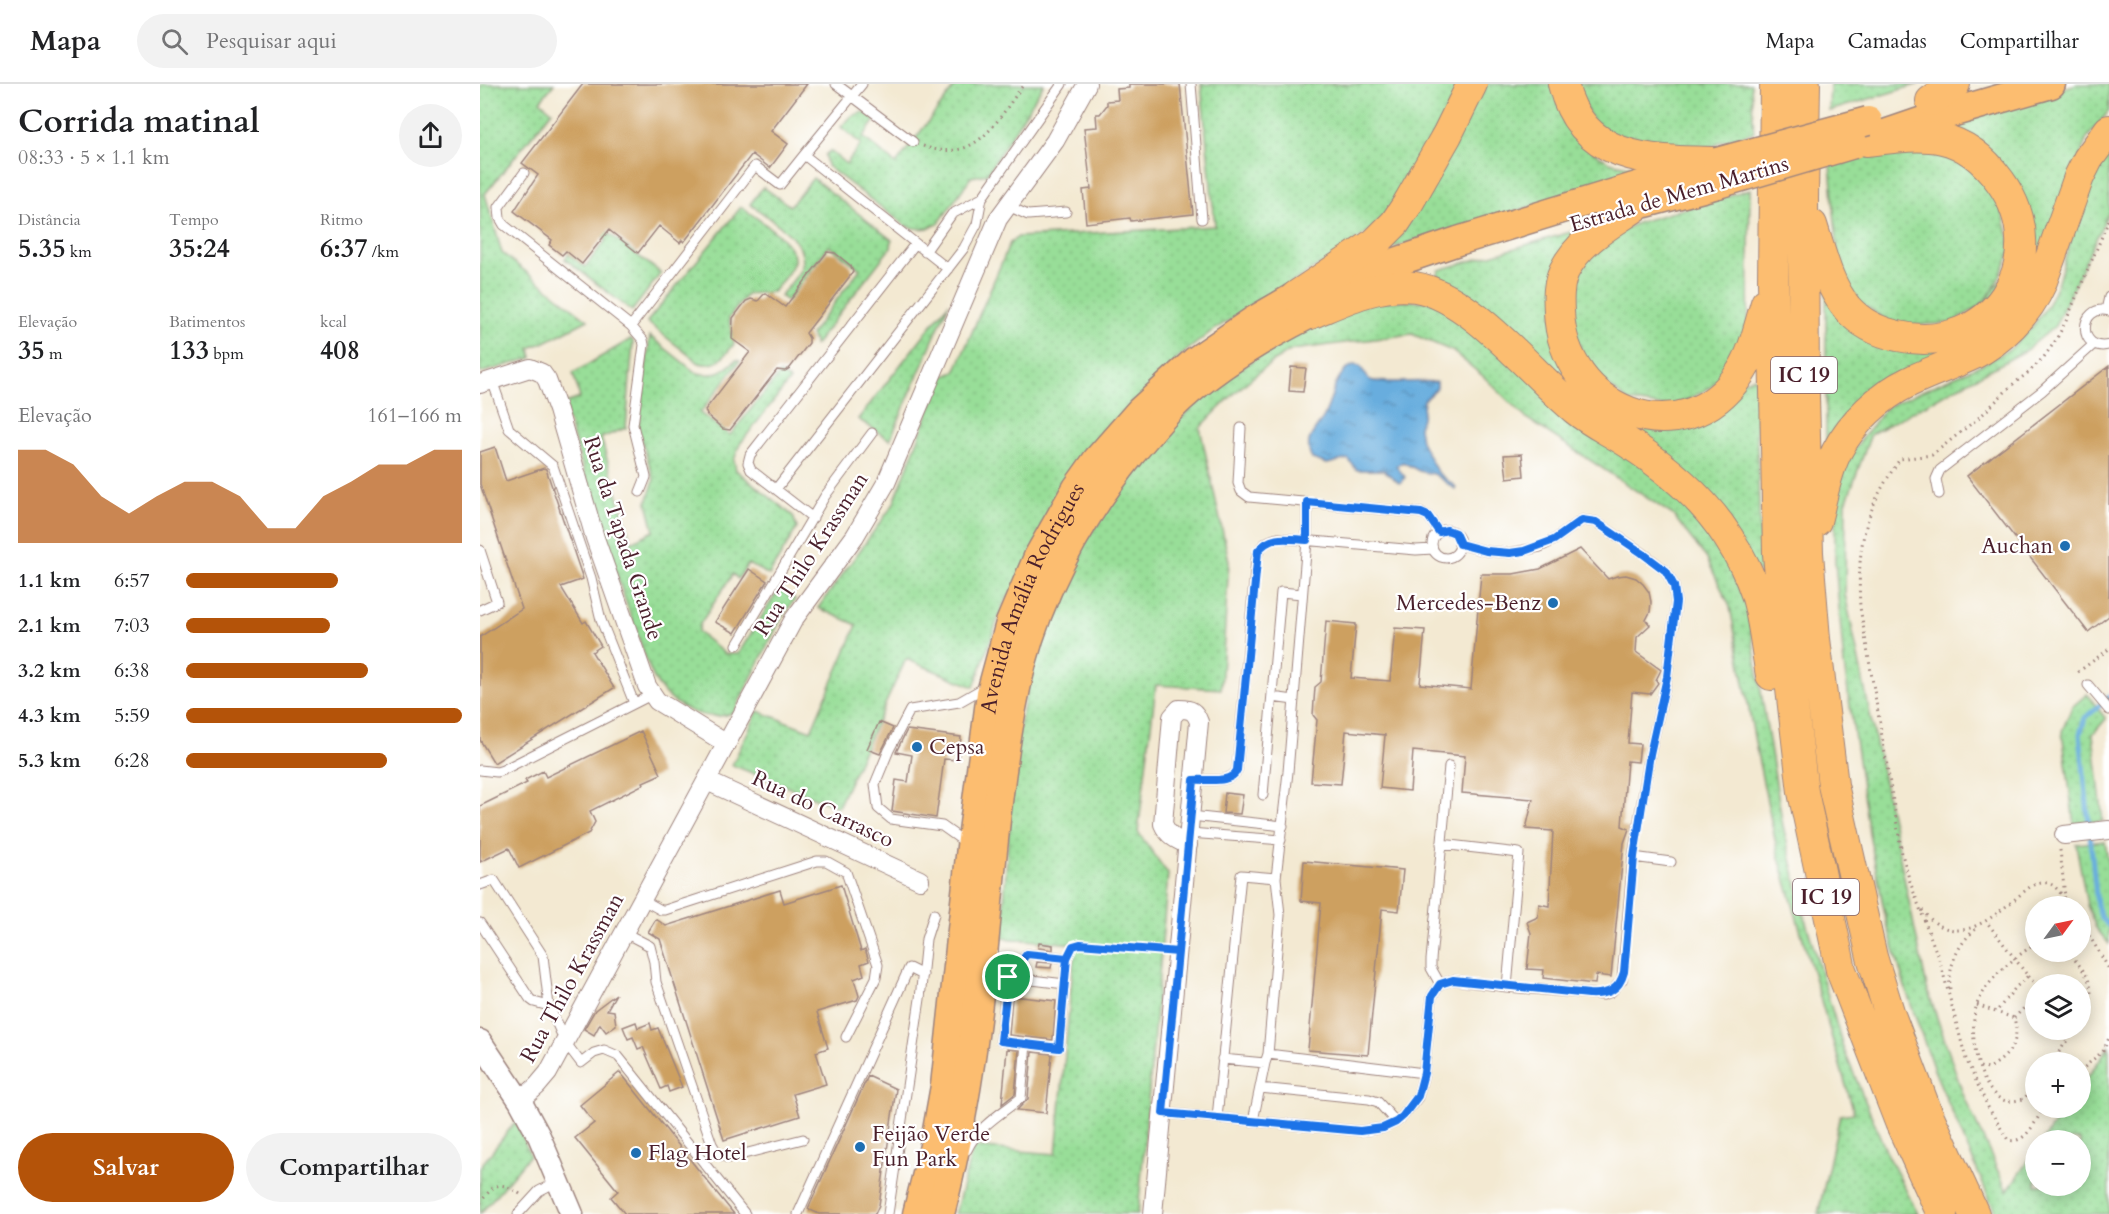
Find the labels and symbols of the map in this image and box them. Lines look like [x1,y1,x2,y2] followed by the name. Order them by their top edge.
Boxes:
[1566,148,1792,240] street label: Estrada de Mem Martins
[1771,357,1837,393] road number: IC 19
[576,432,670,644] street label: Rua da Tapada Grande
[747,466,876,642] street label: Rua Thilo Krassman
[973,476,1092,716] street label: Avenida Amália Rodrigues
[1981,531,2053,561] place label: Auchan
[2058,539,2072,553] marker: Auchan
[1396,588,1541,618] place label: Mercedes-Benz
[1546,596,1560,610] marker: Mercedes-Benz
[929,732,985,762] place label: Cepsa
[910,740,924,754] marker: Cepsa
[747,763,899,855] street label: Rua do Carrasco
[1793,879,1859,915] road number: IC 19
[513,887,631,1068] street label: Rua Thilo Krassman
[2025,896,2091,962] north arrow
[982,951,1033,1002] pin
[872,1119,990,1174] place label: Feijão Verde Fun Park
[648,1138,747,1168] place label: Flag Hotel
[853,1140,867,1154] marker: Feijão Verde Fun Park
[629,1146,643,1160] marker: Flag Hotel

